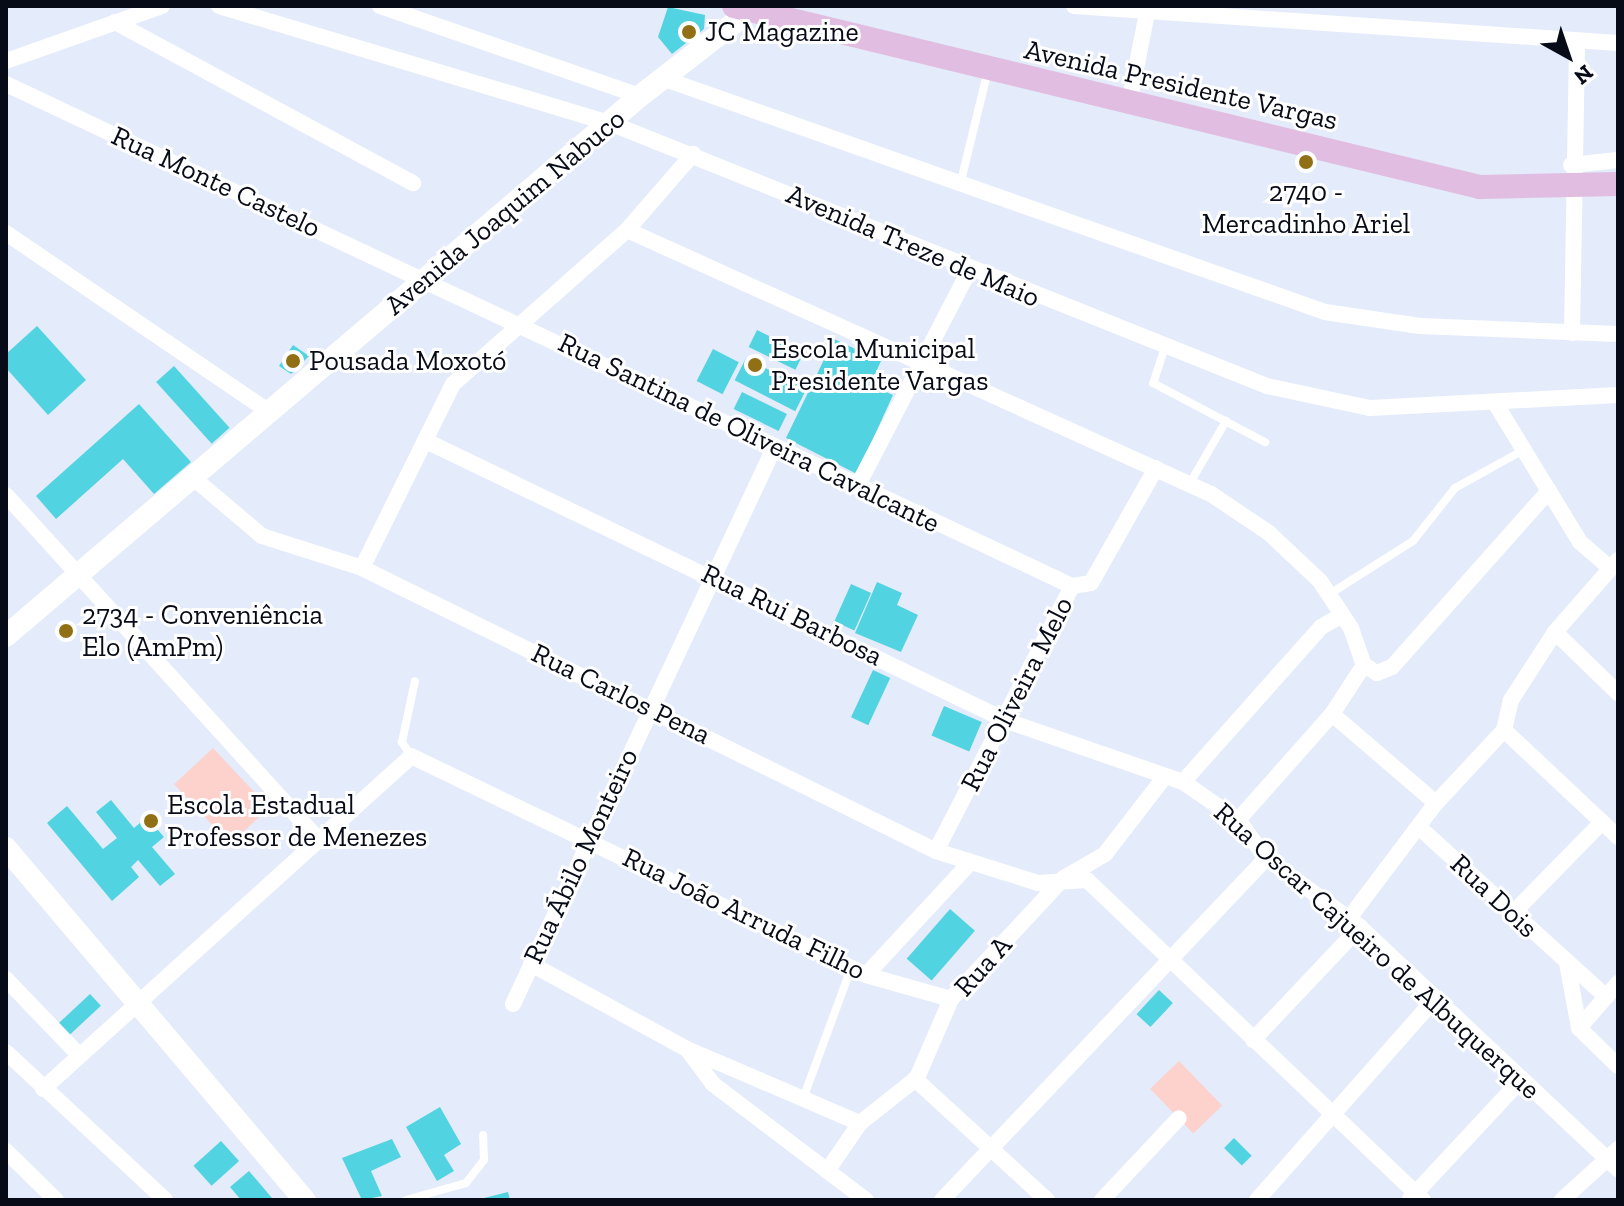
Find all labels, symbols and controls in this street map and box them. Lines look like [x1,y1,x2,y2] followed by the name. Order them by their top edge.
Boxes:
[705,15,859,49] place label: JC Magazine
[1528,16,1608,96] north arrow
[680,23,698,41] marker: JC Magazine
[1021,32,1341,138] street label: Avenida Presidente Vargas
[1569,59,1599,90] text: N
[378,102,632,322] street label: Avenida Joaquim Nabuco
[106,119,326,245] street label: Rua Monte Castelo
[1297,153,1315,171] marker: 2740 - Mercadinho Ariel
[1201,175,1411,241] place label: 2740 - Mercadinho Ariel
[781,177,1045,315] street label: Avenida Treze de Maio
[553,326,945,540] street label: Rua Santina de Oliveira Cavalcante
[771,332,989,398] place label: Escola Municipal Presidente Vargas
[309,344,506,378] place label: Pousada Moxotó
[284,352,302,370] marker: Pousada Moxotó
[746,356,764,374] marker: Escola Municipal Presidente Vargas
[696,557,888,673] street label: Rua Rui Barbosa
[954,591,1080,797] street label: Rua Oliveira Melo
[82,598,323,664] place label: 2734 - Conveniência Elo (AmPm)
[57,622,75,640] marker: 2734 - Conveniência Elo (AmPm)
[526,636,716,752] street label: Rua Carlos Pena
[516,743,646,969] street label: Rua Ábilo Monteiro
[167,788,428,854] place label: Escola Estadual Professor de Menezes
[1207,795,1547,1107] street label: Rua Oscar Cajueiro de Albuquerque
[142,812,160,830] marker: Escola Estadual Professor de Menezes
[617,840,871,988] street label: Rua João Arruda Filho
[1443,847,1545,945] street label: Rua Dois
[947,928,1019,1004] street label: Rua A

